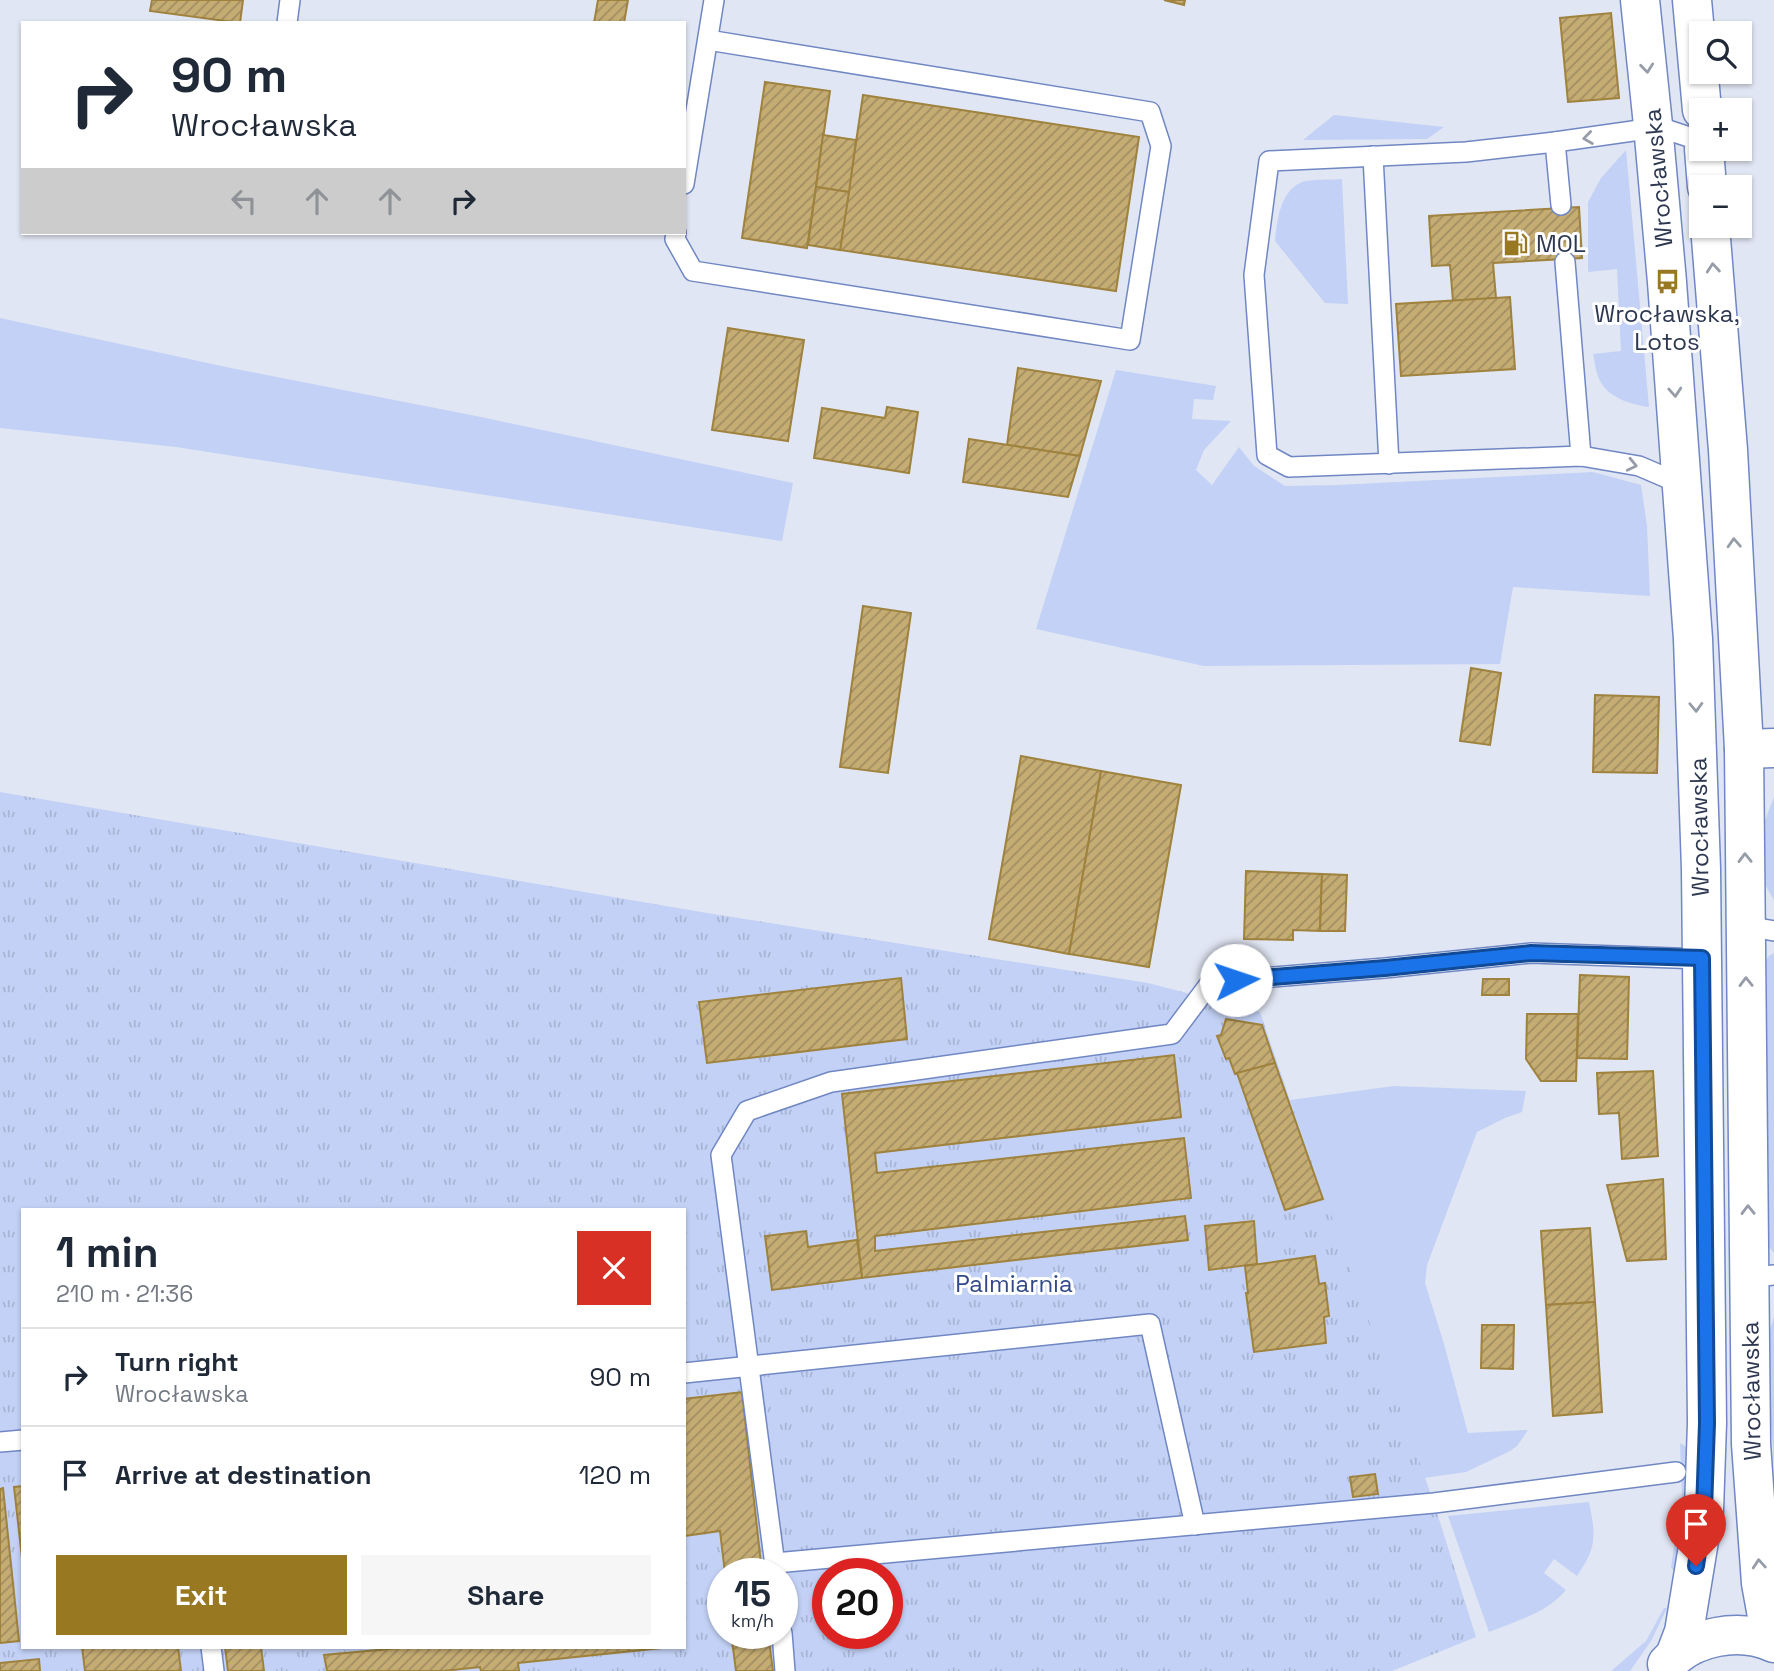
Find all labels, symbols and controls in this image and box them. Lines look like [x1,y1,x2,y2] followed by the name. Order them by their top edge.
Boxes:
[1689,21,1752,238] map controls
[1689,21,1752,84] button: search
[171,44,287,106] text: 90 m
[56,49,147,140] icon: right
[1640,62,1655,74] one-way arrow
[1689,98,1752,161] button: +
[171,105,357,145] text: Wrocławska
[1636,107,1680,249] street label: Wrocławska
[1582,130,1593,145] one-way arrow
[1689,175,1752,238] button: −
[225,182,263,220] icon: left
[298,182,336,220] icon: ahead
[371,182,409,220] icon: ahead
[444,182,482,220] icon: right
[1536,228,1586,259] place label: MOL
[1502,229,1530,257] fuel station icon: MOL
[1706,262,1721,273] one-way arrow
[1653,268,1681,296] bus stop icon: Wrocławska, Lotos
[1594,298,1740,357] place label: Wrocławska, Lotos
[1667,387,1682,398] one-way arrow
[1626,457,1638,472] one-way arrow
[1726,538,1741,549] one-way arrow
[1688,702,1703,713] one-way arrow
[1682,757,1716,897] street label: Wrocławska
[1737,852,1753,862] one-way arrow
[1199,943,1273,1017] position arrow
[1738,977,1754,987] one-way arrow
[1741,1204,1756,1215] one-way arrow
[56,1226,159,1279] text: 1 min
[577,1231,651,1305] button: close
[955,1268,1073,1299] park label: Palmiarnia
[56,1279,193,1309] text: 210 m · 21:36
[1734,1321,1768,1461] street label: Wrocławska
[115,1345,239,1379] text: Turn right
[56,1358,94,1396] icon: right
[589,1360,651,1394] text: 90 m
[115,1379,249,1409] text: Wrocławska
[56,1456,94,1494] icon: arrive
[115,1458,372,1492] text: Arrive at destination
[579,1458,651,1492] text: 120 m
[1666,1494,1726,1566] pin
[1677,1505,1715,1543] icon: arrive
[56,1555,347,1635] button: Exit
[361,1555,651,1635] button: Share
[812,1558,903,1649] speed limit sign: 20
[1752,1559,1767,1570] one-way arrow
[734,1572,771,1616] text: 15
[731,1609,774,1632] text: km/h

